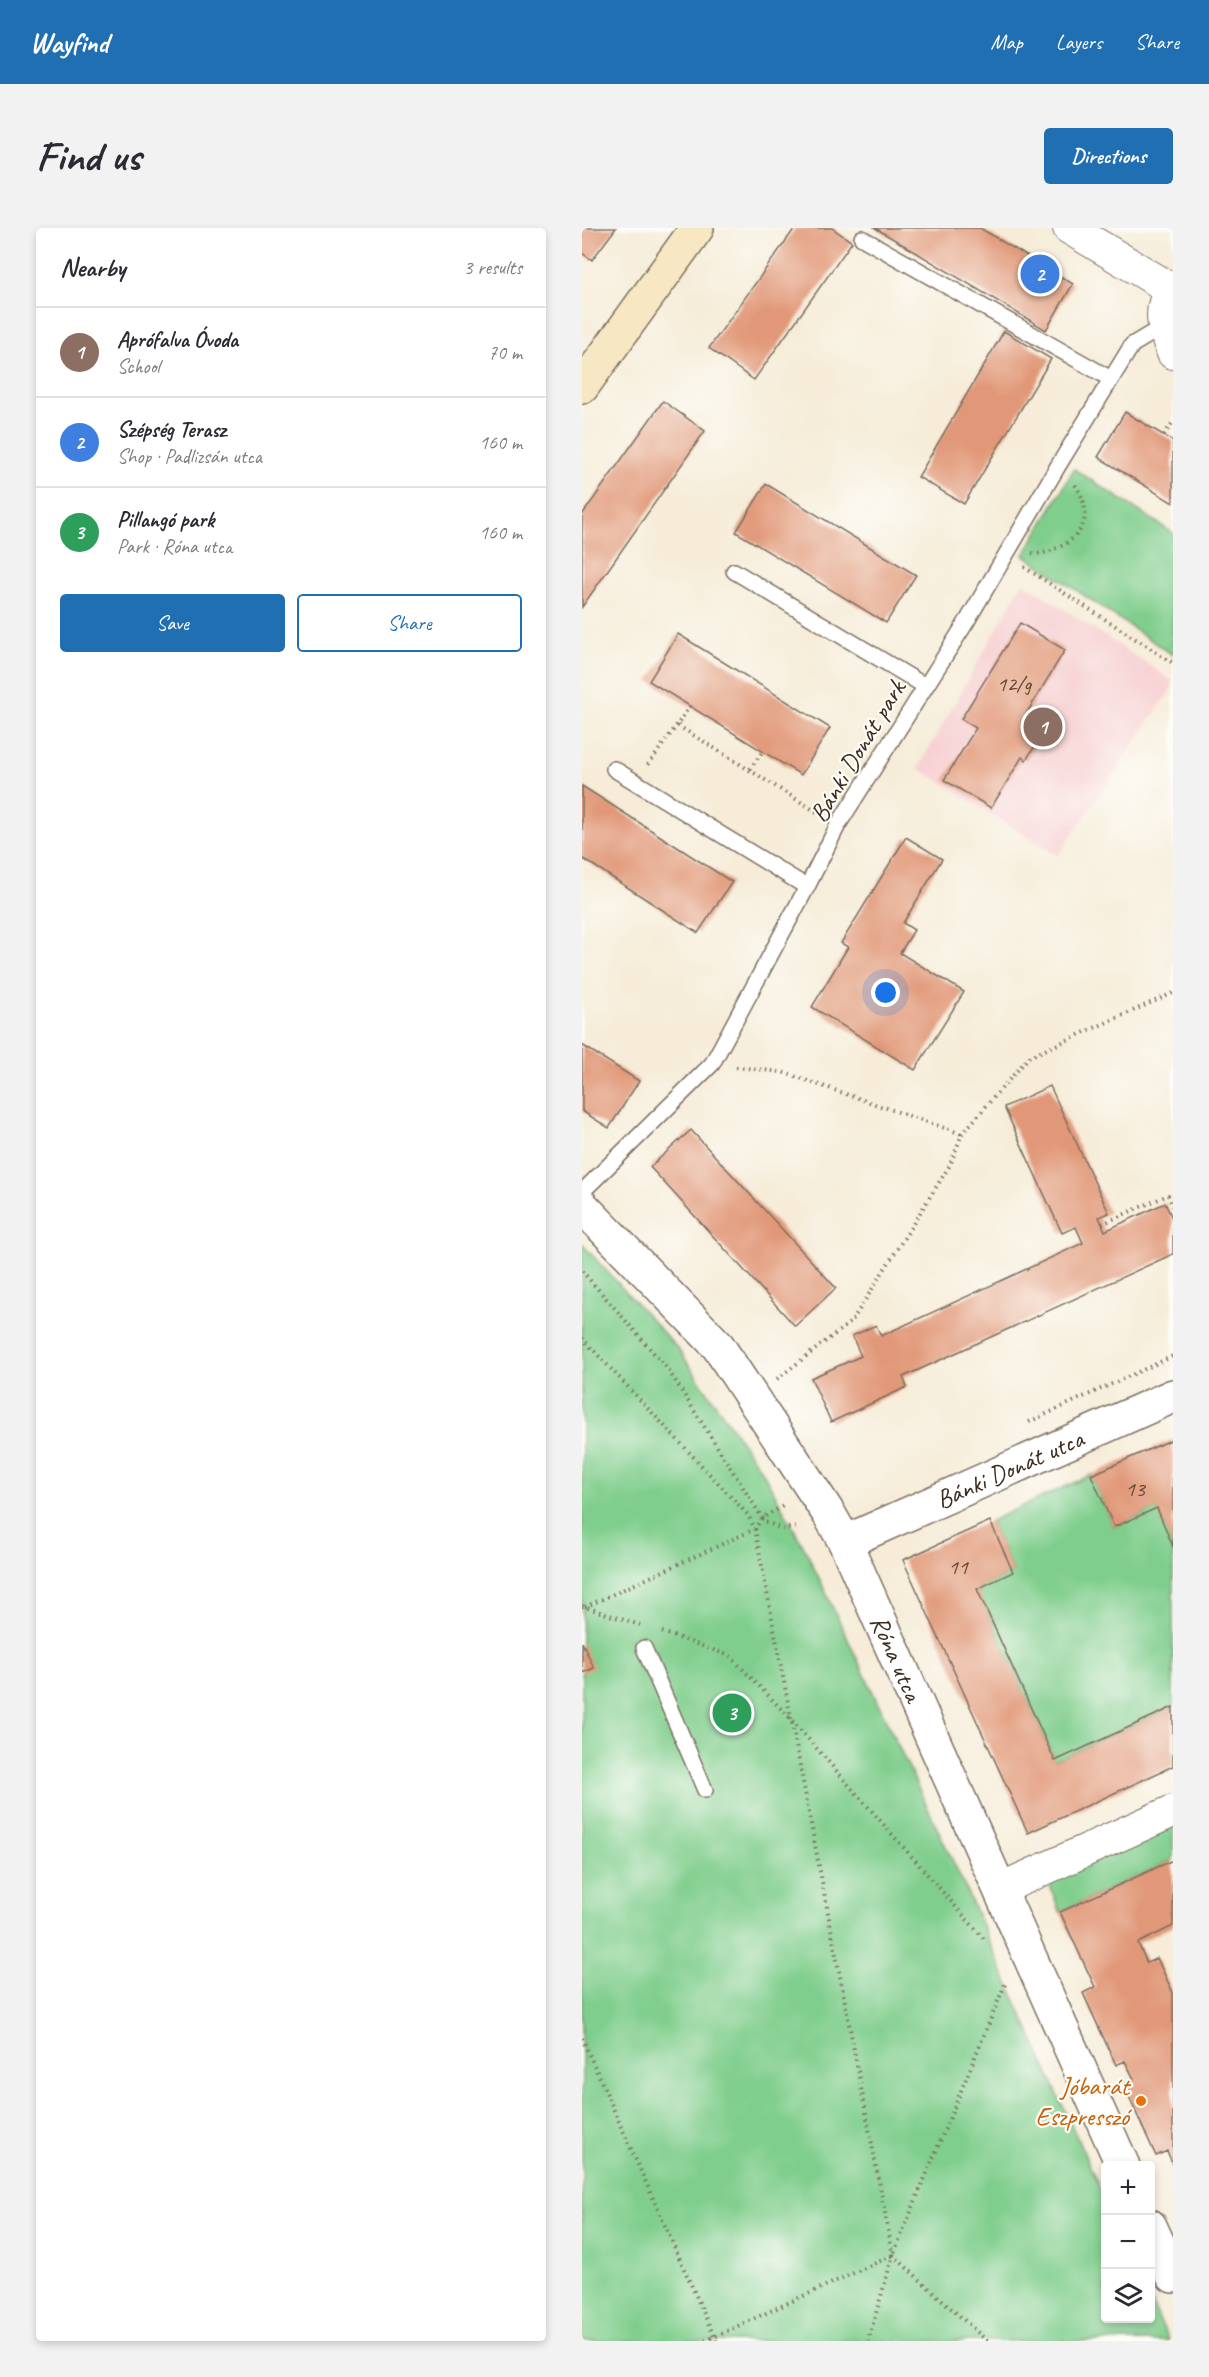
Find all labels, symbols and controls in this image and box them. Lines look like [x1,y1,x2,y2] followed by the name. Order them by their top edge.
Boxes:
[30,25,109,60] text: Wayfind
[990,29,1023,55] text: Map
[1056,29,1102,55] text: Layers
[1135,29,1179,55] text: Share
[1044,128,1173,184] button: Directions
[36,130,141,183] text: Find us
[60,251,125,284] text: Nearby
[1020,252,1060,296] pin: 2
[463,255,522,280] text: 3 results
[117,326,238,354] text: Aprófalva Óvoda
[75,340,84,365] text: 1
[488,340,522,365] text: 70 m
[117,354,160,379] text: School
[117,416,226,444] text: Szépség Terasz
[75,430,84,455] text: 2
[479,430,522,455] text: 160 m
[117,444,262,469] text: Shop · Padlizsán utca
[117,506,214,534] text: Pillangó park
[75,520,84,545] text: 3
[479,520,522,545] text: 160 m
[117,534,232,559] text: Park · Róna utca
[60,594,285,652] button: Save
[297,594,522,652] button: Share
[997,670,1033,698] house number: 12/g
[802,672,914,828] street label: Bánki Donát park
[1024,704,1062,750] pin: 1
[871,978,900,1007] your location
[931,1421,1090,1516] street label: Bánki Donát utca
[1125,1475,1147,1503] house number: 13
[948,1553,969,1581] house number: 11
[863,1610,931,1709] street label: Róna utca
[712,1690,752,1736] pin: 3
[1035,2070,1133,2133] place label: Jóbarát Eszpresszó
[1134,2094,1148,2108] marker: Jóbarát Eszpresszó
[1101,2161,1155,2323] map controls
[1101,2161,1155,2215] button: +
[1101,2215,1155,2269] button: −
[1101,2269,1155,2323] button: layers

